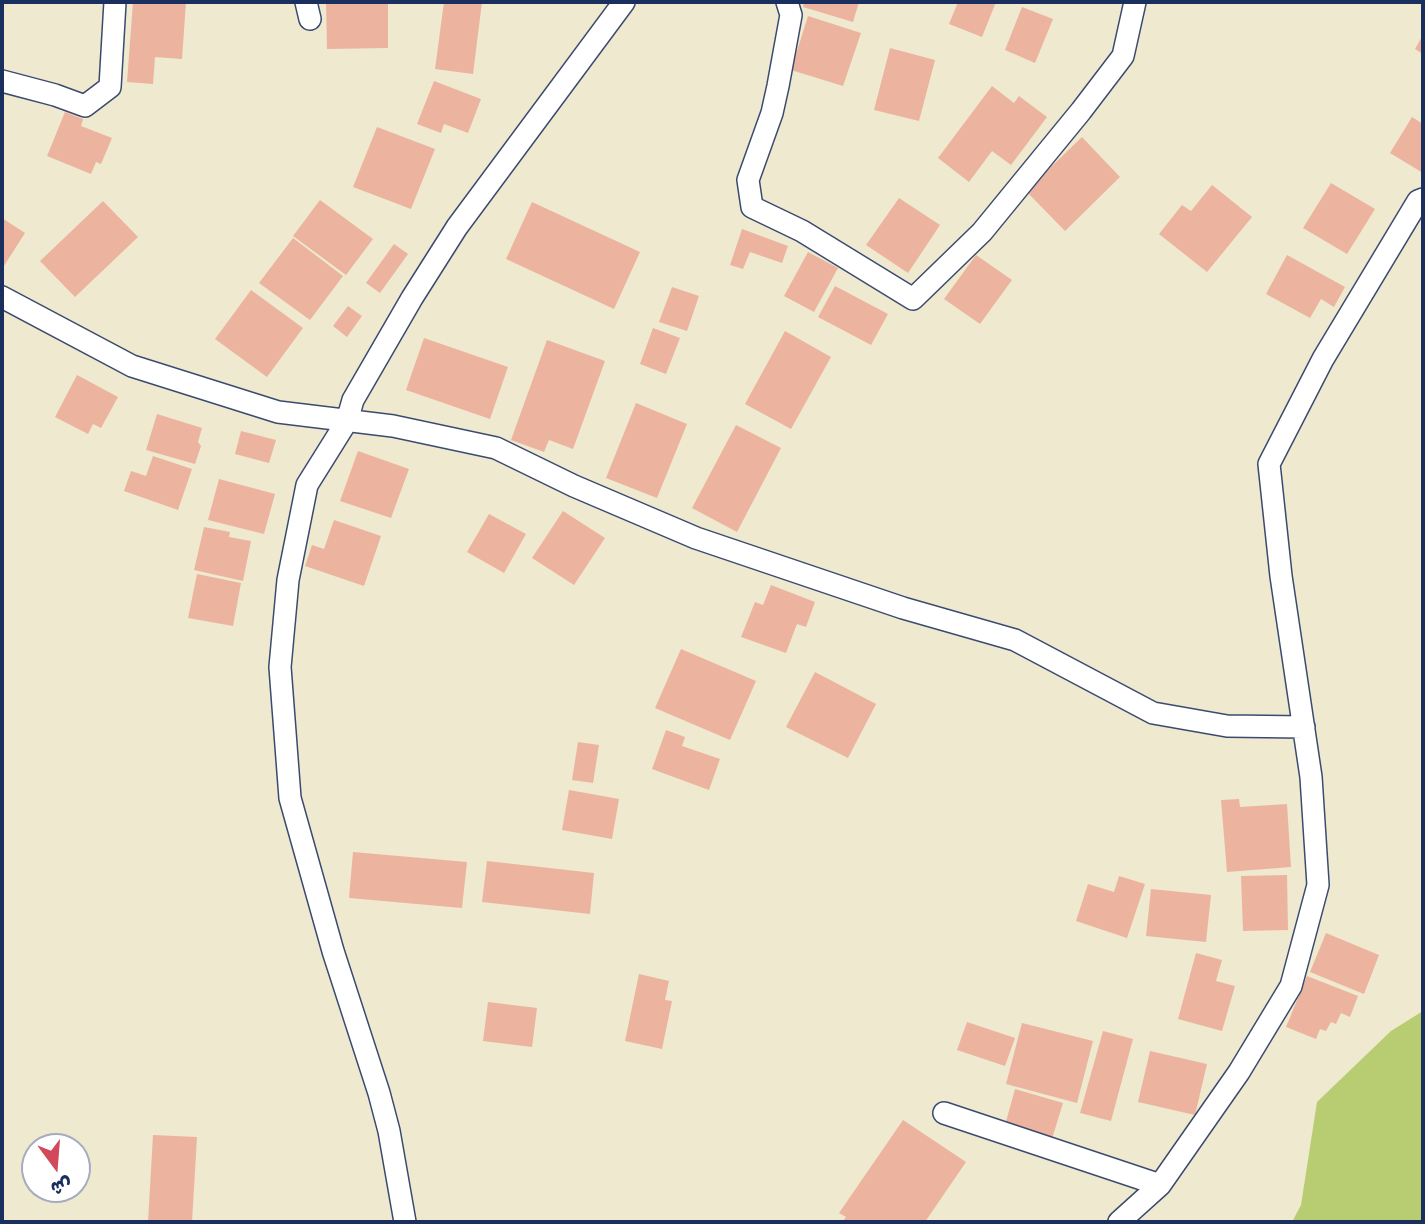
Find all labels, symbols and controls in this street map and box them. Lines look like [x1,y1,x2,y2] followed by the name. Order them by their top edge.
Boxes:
[21,1133,91,1203] north arrow
[48,1172,75,1202] text: ش

